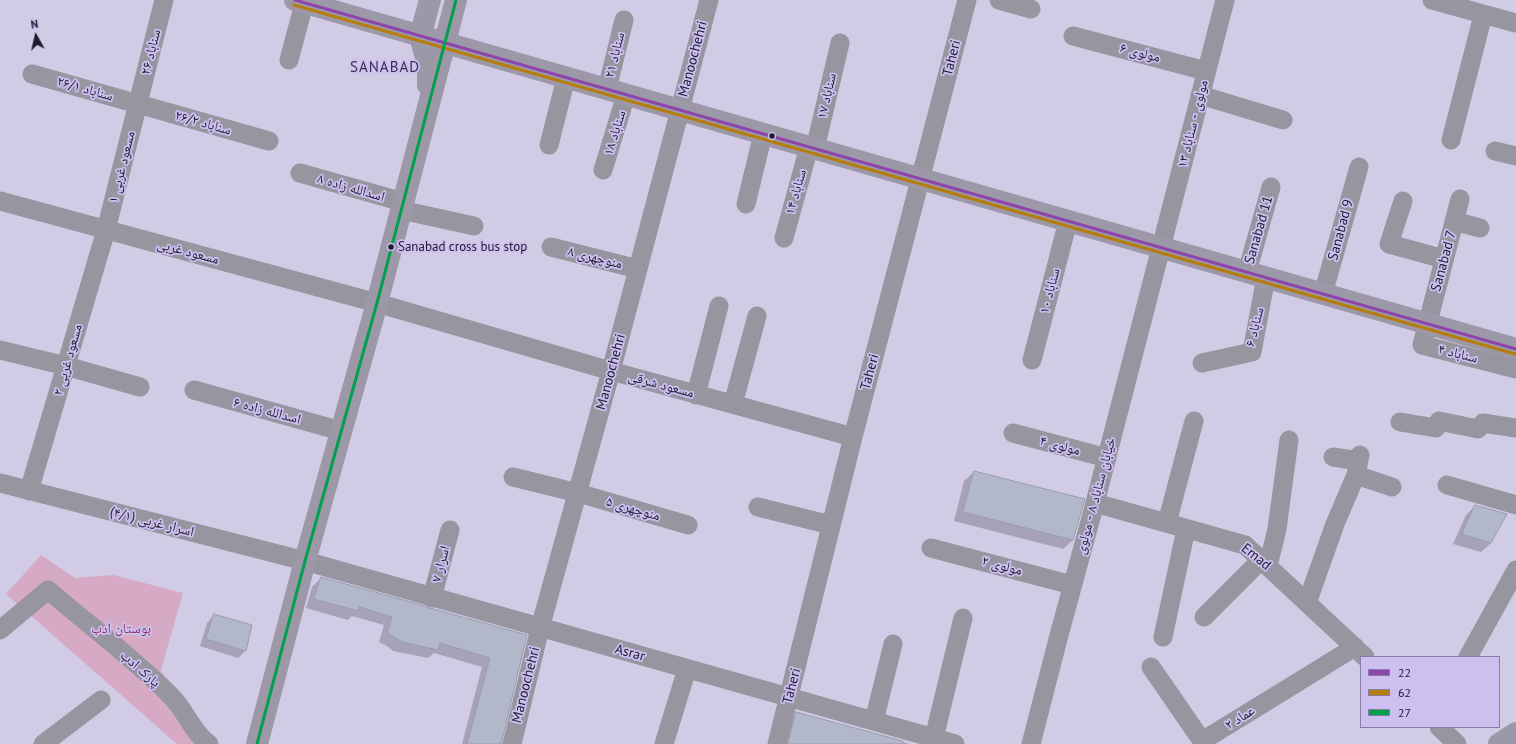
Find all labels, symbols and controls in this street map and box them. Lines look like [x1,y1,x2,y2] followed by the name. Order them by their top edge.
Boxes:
[16,16,56,56] north arrow
[30,17,39,32] text: N
[675,19,711,99] street label: Manoochehri
[137,27,165,77] street label: سناباد ۲۶
[601,30,629,80] street label: سناباد ۲۱
[939,38,965,78] street label: Taheri
[1118,40,1162,66] street label: مولوی ۶
[350,59,420,77] district label: SANABAD
[814,72,840,120] street label: سناباد ۱۷
[55,73,115,105] street label: سناباد ۲۶/۱
[1174,78,1212,170] street label: مولوی - سناباد ۱۳
[173,107,233,139] street label: سناباد ۲۶/۲
[600,108,630,158] street label: سناباد ۱۸
[105,129,139,205] street label: مسعود غربی ۱
[767,131,777,141] unlabelled marker
[782,167,810,217] street label: سناباد ۱۴
[315,170,387,206] street label: اسدالله زاده ۸
[1241,194,1277,266] street label: Sanabad 11
[1325,198,1357,262] street label: Sanabad 9
[1428,229,1460,293] street label: Sanabad 7
[155,236,221,268] street label: مسعود غربی
[398,239,527,255] place label: Sanabad cross bus stop
[386,242,396,252] marker: Sanabad cross bus stop
[566,243,624,273] street label: منوچهری ۸
[1036,266,1064,316] street label: سناباد ۱۰
[1242,306,1268,348] street label: سناباد ۶
[50,322,86,398] street label: مسعود غربی ۲
[593,332,629,412] street label: Manoochehri
[1437,341,1479,367] street label: سناباد ۴
[857,352,883,392] street label: Taheri
[626,368,696,402] street label: مسعود شرقی
[231,394,303,428] street label: اسدالله زاده ۶
[1038,433,1082,459] street label: مولوی ۴
[1072,436,1120,556] street label: خیابان سناباد ۸ - مولوی
[604,493,662,525] street label: منوچهری ۵
[108,503,196,541] street label: اسرار غربی (۴/۱)
[1238,540,1274,574] street label: Emad
[428,544,454,584] street label: اسرار ۷
[980,553,1024,579] street label: مولوی ۲
[91,621,151,637] park label: بوستان ادب
[613,641,647,665] street label: Asrar
[508,645,544,725] street label: Manoochehri
[117,647,163,691] street label: پارک ادب
[1360,656,1500,728] legend
[1398,665,1411,680] text: 22
[779,666,805,706] street label: Taheri
[1398,685,1411,700] text: 62
[1222,702,1258,734] street label: عماد ۲
[1398,705,1411,720] text: 27

